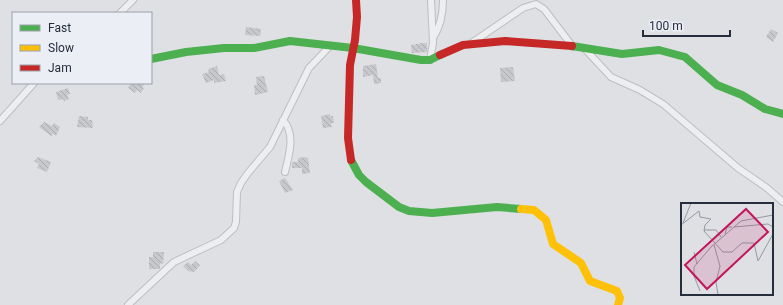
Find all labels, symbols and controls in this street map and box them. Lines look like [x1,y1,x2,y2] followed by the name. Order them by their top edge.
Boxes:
[12,12,152,84] legend
[643,12,730,38] scale bar
[649,19,683,33] text: 100 m
[48,21,71,35] text: Fast
[48,41,74,55] text: Slow
[48,61,72,75] text: Jam
[681,203,773,295] inset map

